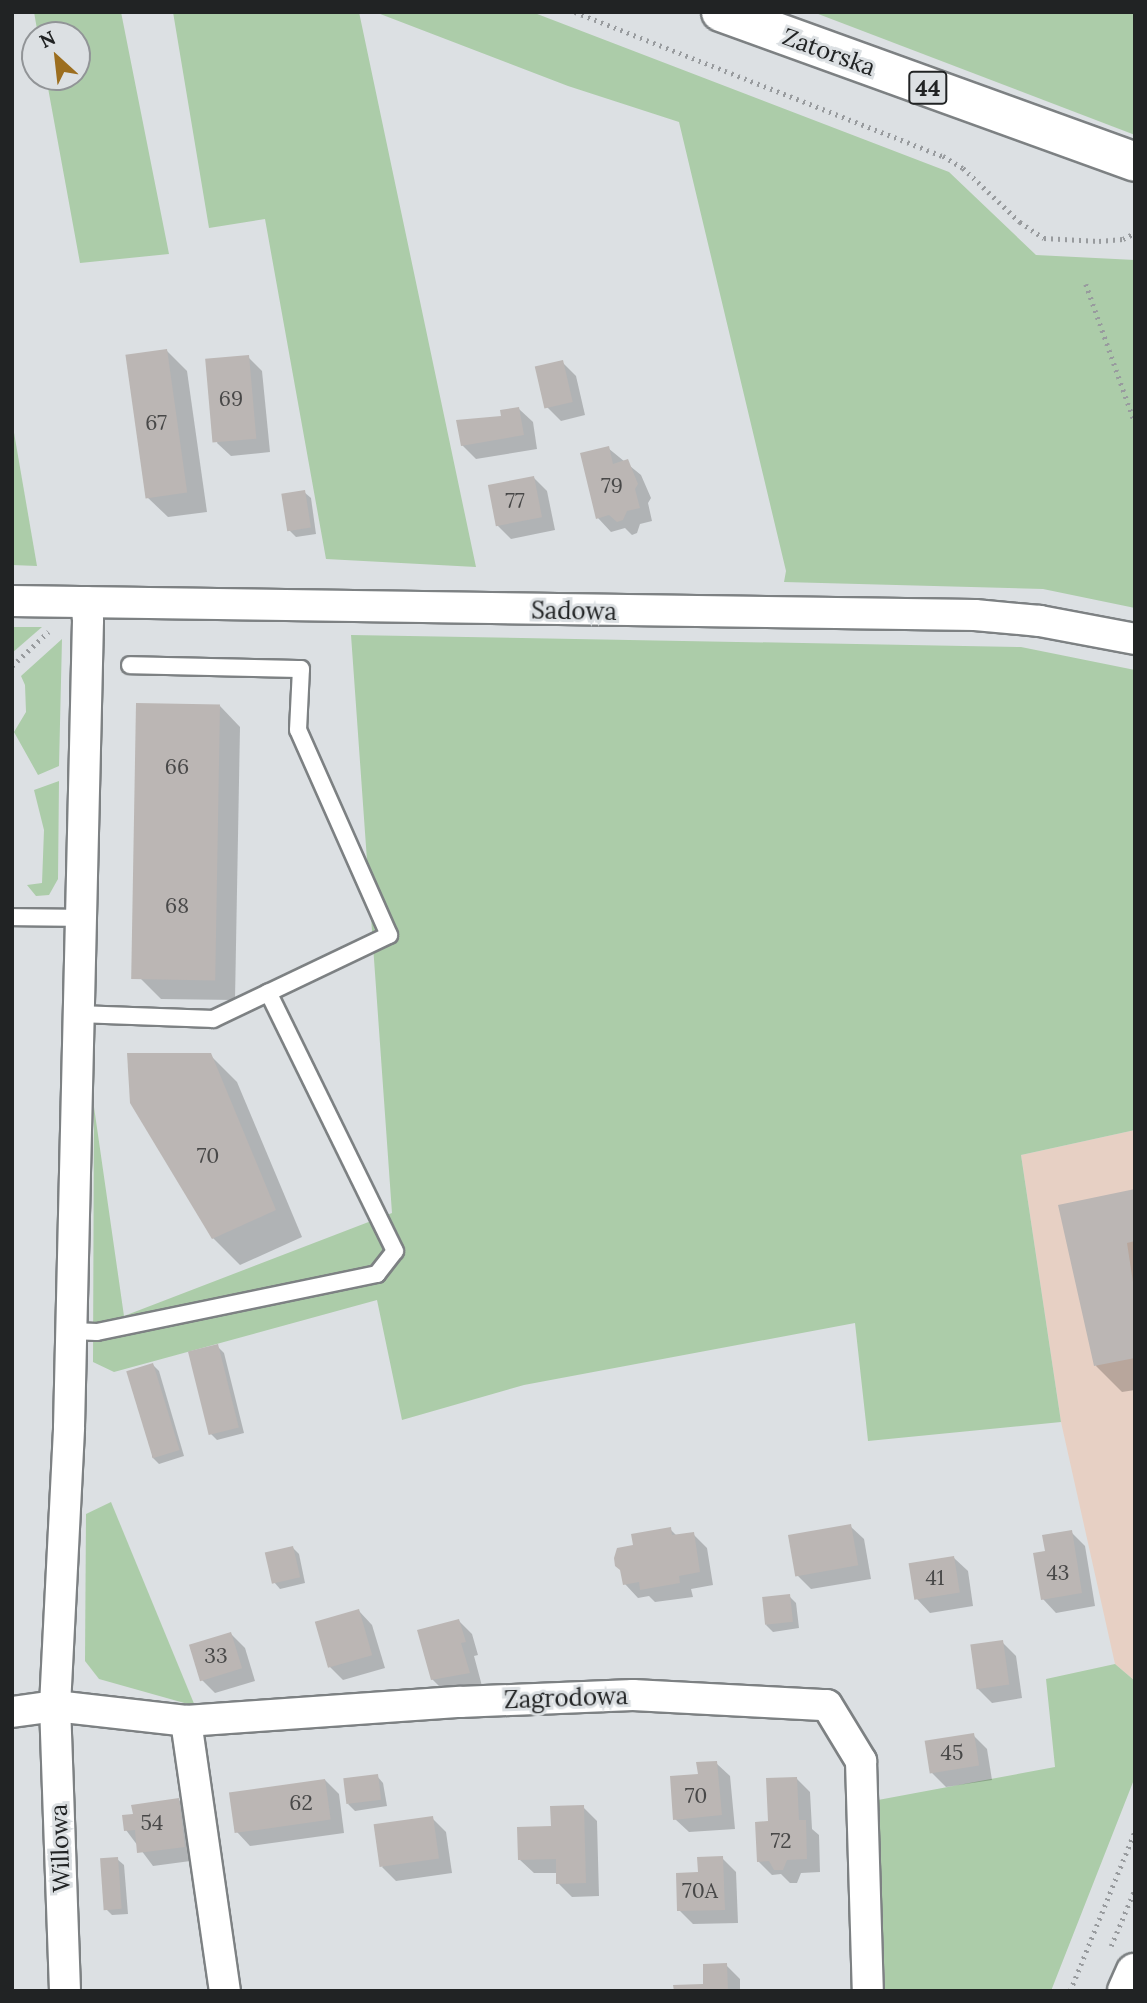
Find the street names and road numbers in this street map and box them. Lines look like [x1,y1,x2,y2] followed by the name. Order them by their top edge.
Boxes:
[779,22,879,82] street label: Zatorska
[907,68,949,108] road number: 44
[531,596,617,626] street label: Sadowa
[503,1681,629,1715] street label: Zagrodowa
[44,1803,76,1893] street label: Willowa

